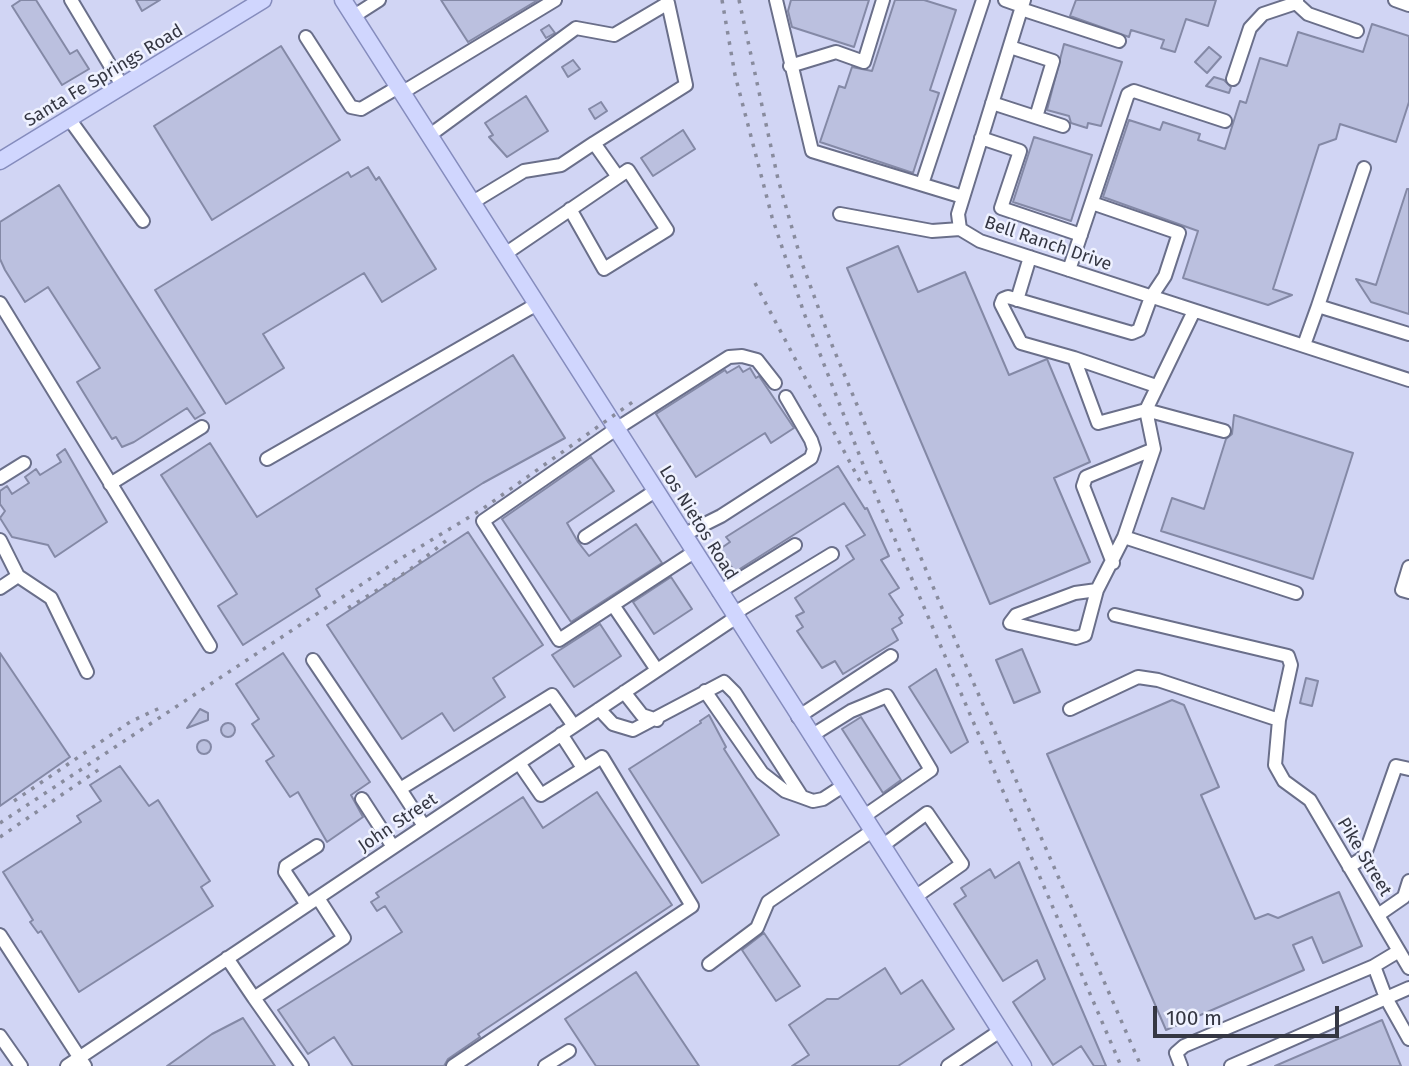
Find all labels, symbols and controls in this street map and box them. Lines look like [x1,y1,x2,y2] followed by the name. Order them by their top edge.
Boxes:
[21,20,187,132] street label: Santa Fe Springs Road
[981,212,1115,276] street label: Bell Ranch Drive
[654,462,742,584] street label: Los Nietos Road
[354,789,442,857] street label: John Street
[1332,814,1396,900] street label: Pike Street
[1157,992,1342,1036] scale bar
[1166,1005,1222,1031] text: 100 m

